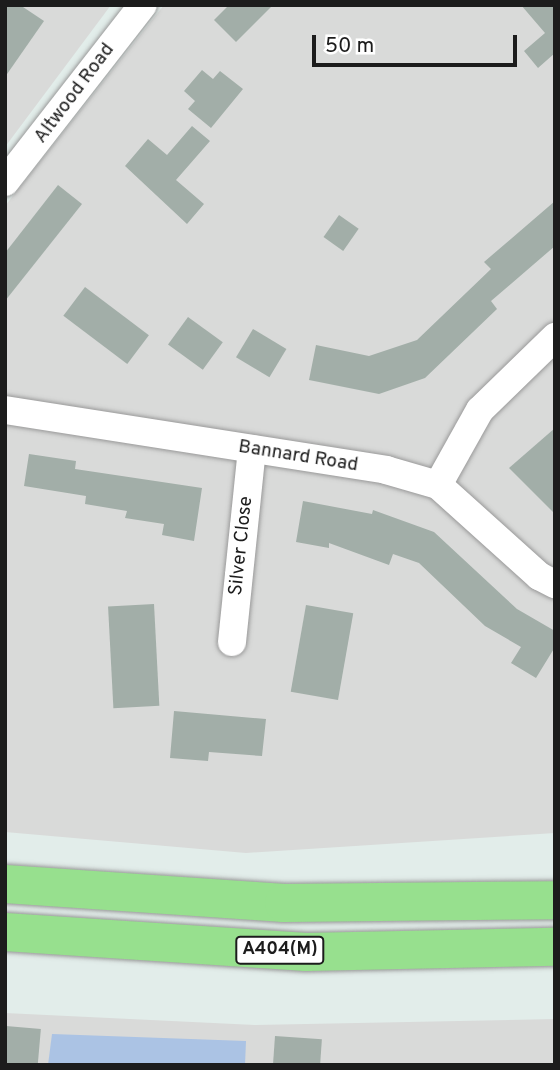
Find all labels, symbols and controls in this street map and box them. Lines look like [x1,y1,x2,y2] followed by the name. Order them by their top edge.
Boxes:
[315,21,520,65] scale bar
[325,33,374,60] text: 50 m
[30,40,120,148] street label: Altwood Road
[237,436,359,478] street label: Bannard Road
[225,495,259,597] street label: Silver Close
[234,936,326,965] road number: A404(M)

